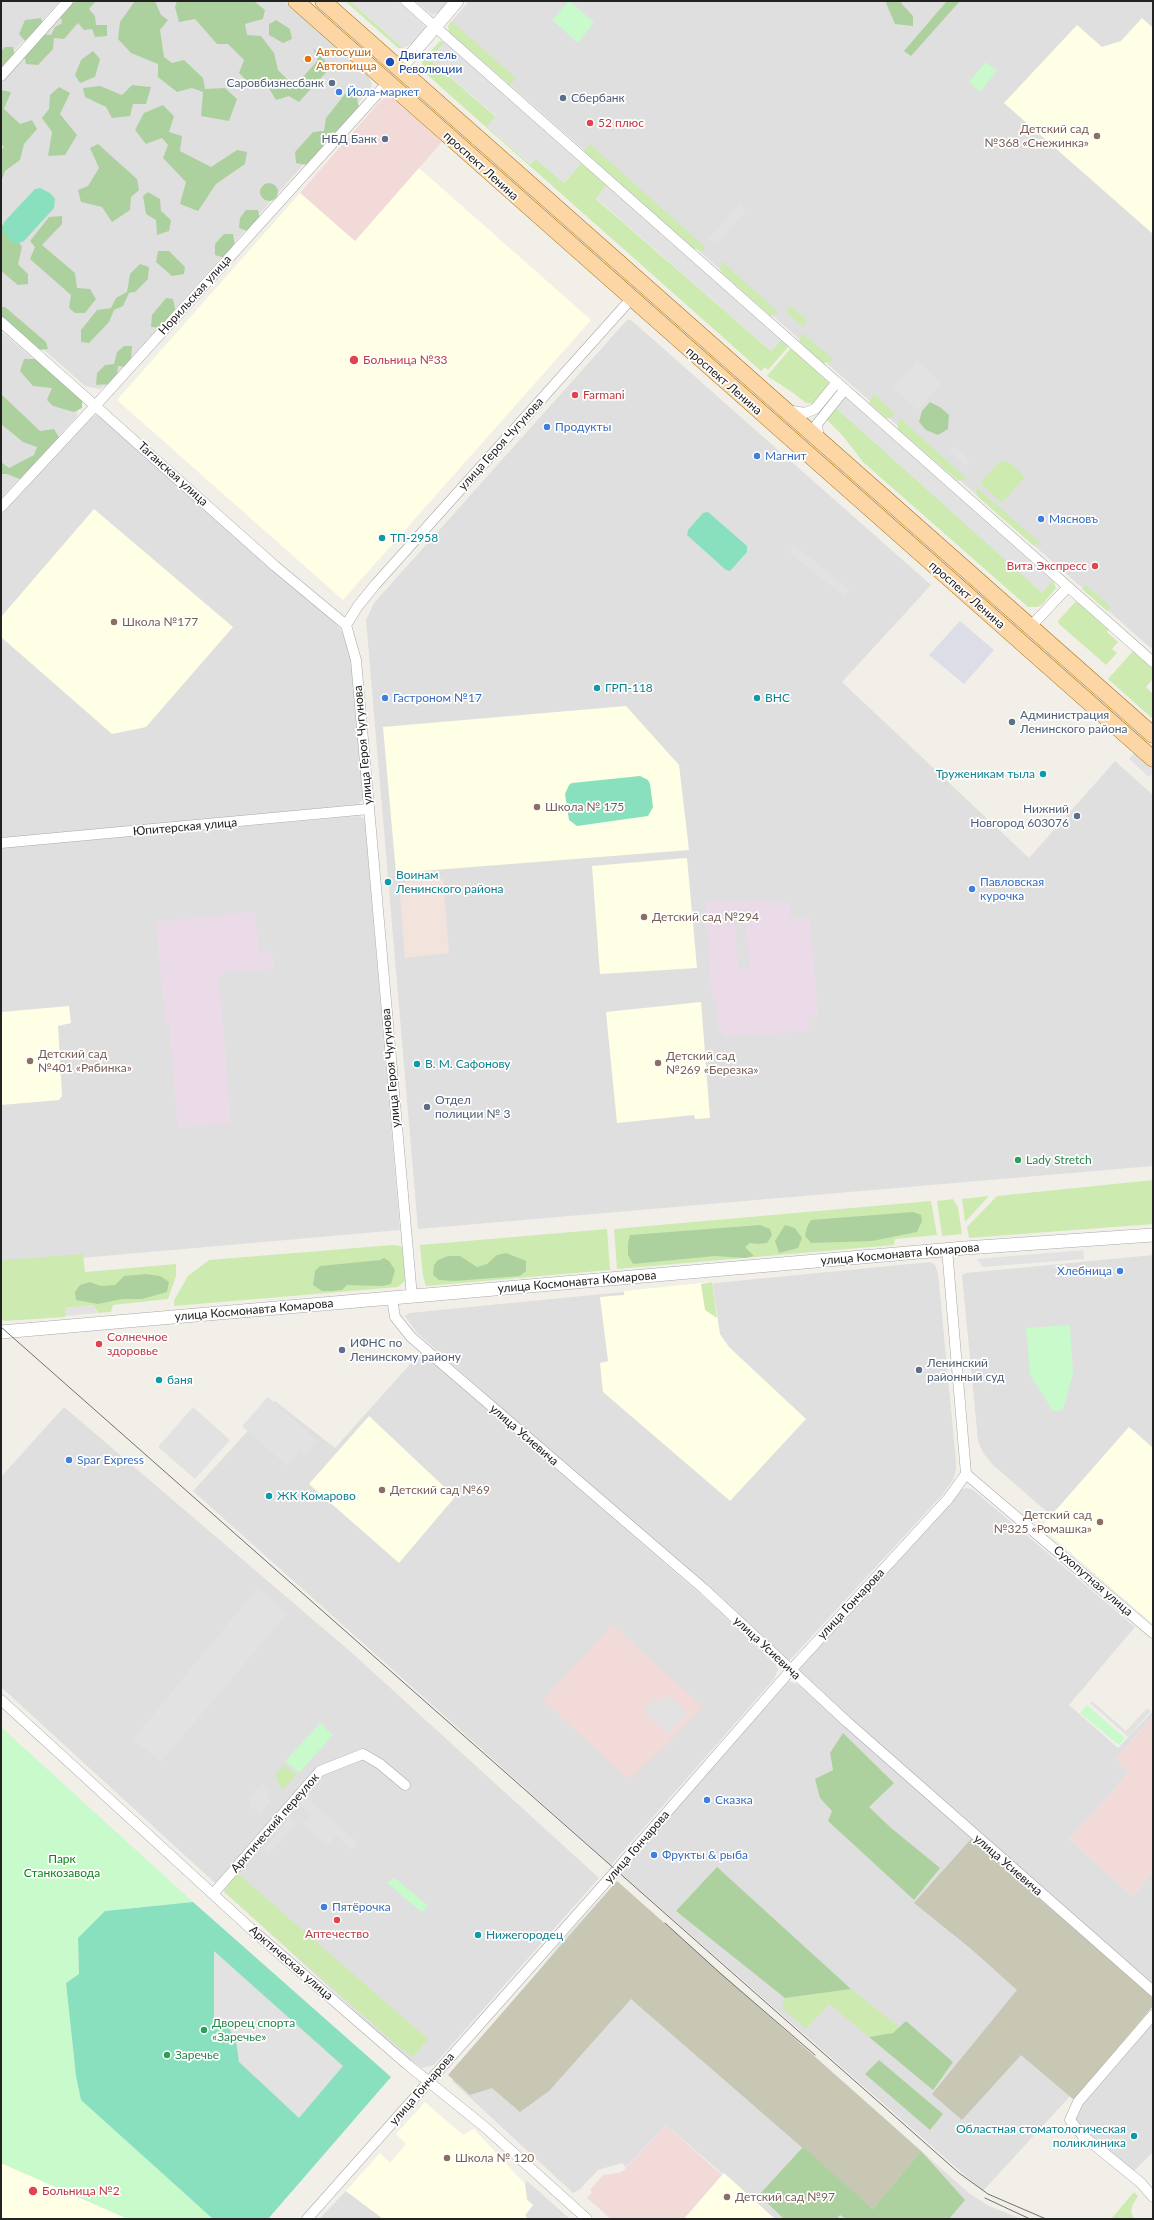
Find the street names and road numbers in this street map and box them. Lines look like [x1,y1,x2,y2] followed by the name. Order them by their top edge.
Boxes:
[441,129,521,203] street label: проспект Ленина
[156,252,234,338] street label: Норильская улица
[683,344,765,418] street label: проспект Ленина
[456,395,546,493] street label: улица Героя Чугунова
[135,439,211,509] street label: Таганская улица
[926,558,1008,632] street label: проспект Ленина
[351,685,375,805] street label: улица Героя Чугунова
[132,815,238,839] street label: Юпитерская улица
[379,1008,403,1128] street label: улица Героя Чугунова
[820,1240,980,1268] street label: улица Космонавта Комарова
[497,1268,657,1296] street label: улица Космонавта Комарова
[174,1296,334,1324] street label: улица Космонавта Комарова
[487,1401,561,1469] street label: улица Усиевича
[1051,1543,1135,1619] street label: Сухопутная улица
[815,1566,887,1642] street label: улица Гончарова
[731,1613,803,1683] street label: улица Усиевича
[228,1770,322,1876] street label: Арктический переулок
[602,1808,672,1886] street label: улица Гончарова
[971,1831,1045,1899] street label: улица Усиевича
[246,1923,336,2003] street label: Арктическая улица
[387,2050,457,2128] street label: улица Гончарова

